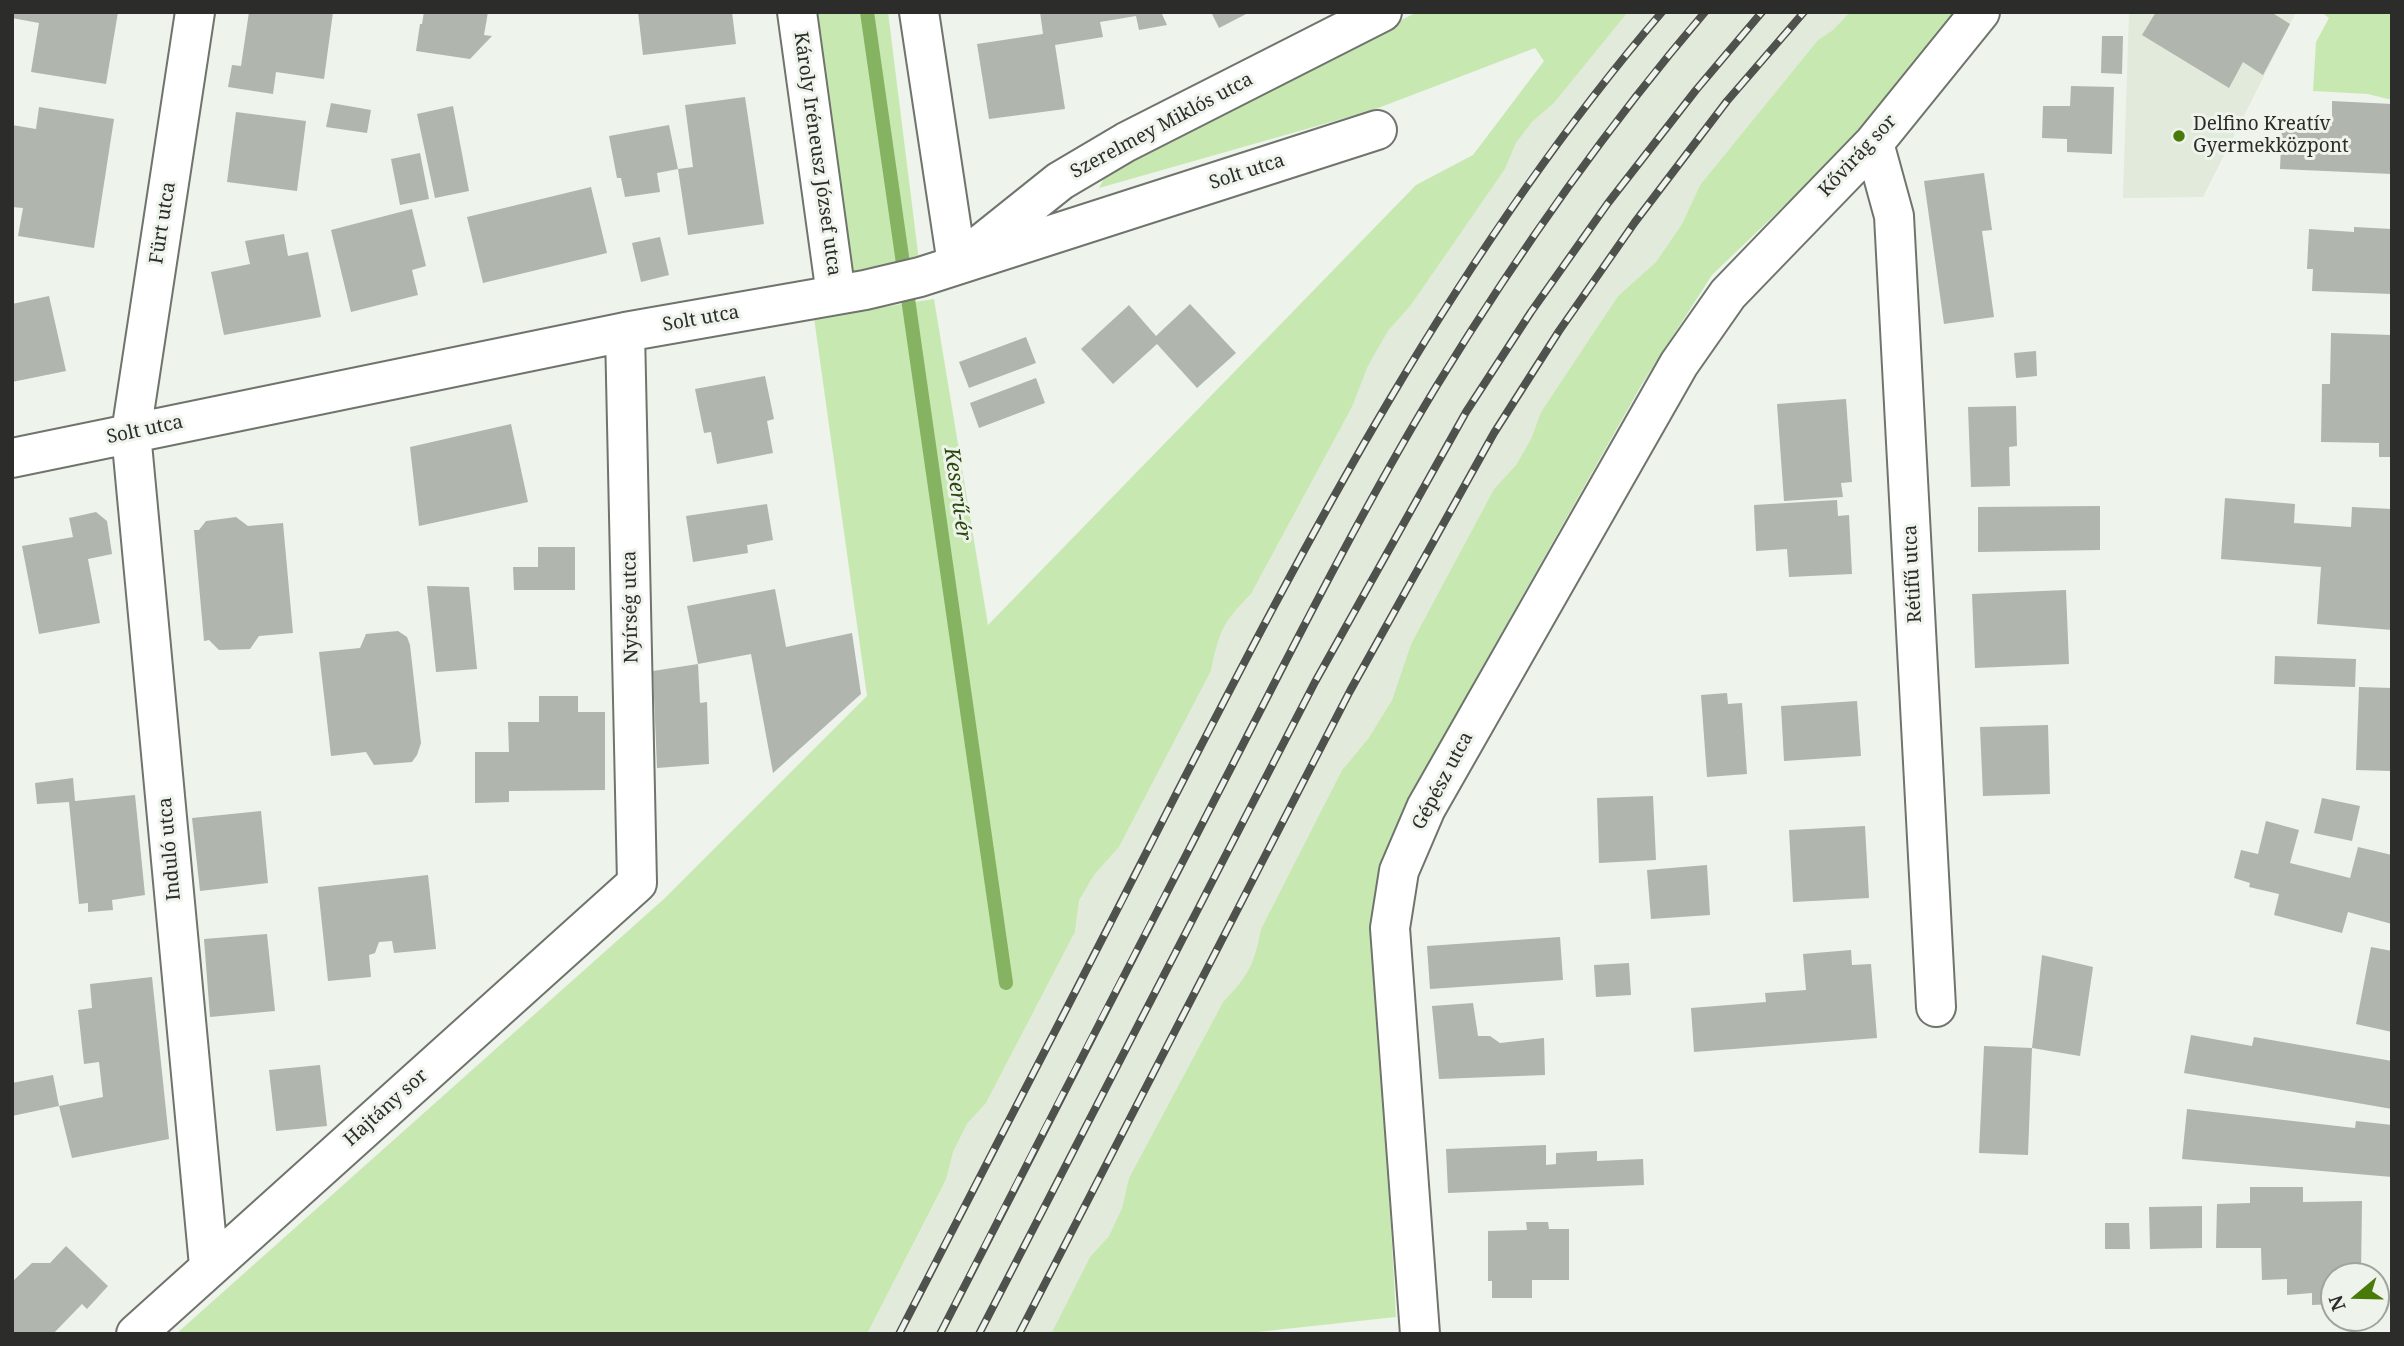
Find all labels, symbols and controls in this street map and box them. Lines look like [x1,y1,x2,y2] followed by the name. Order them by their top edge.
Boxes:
[789,31,845,277] street label: Károly Iréneusz József utca
[1067,68,1257,184] street label: Szerelmey Miklós utca
[1814,110,1902,202] street label: Kővirág sor
[2193,114,2349,158] place label: Delfino Kreatív Gyermekközpont
[2171,128,2187,144] marker: Delfino Kreatív Gyermekközpont
[1207,149,1287,195] street label: Solt utca
[145,180,181,266] street label: Fürt utca
[661,301,741,337] street label: Solt utca
[105,411,185,449] street label: Solt utca
[938,446,976,542] water label: Keserű-ér
[1899,524,1927,624] street label: Rétifű utca
[619,550,643,664] street label: Nyírség utca
[1408,728,1478,834] street label: Gépész utca
[154,796,186,902] street label: Induló utca
[339,1064,433,1152] street label: Hajtány sor
[2320,1262,2390,1332] north arrow
[2322,1292,2352,1315] text: N

